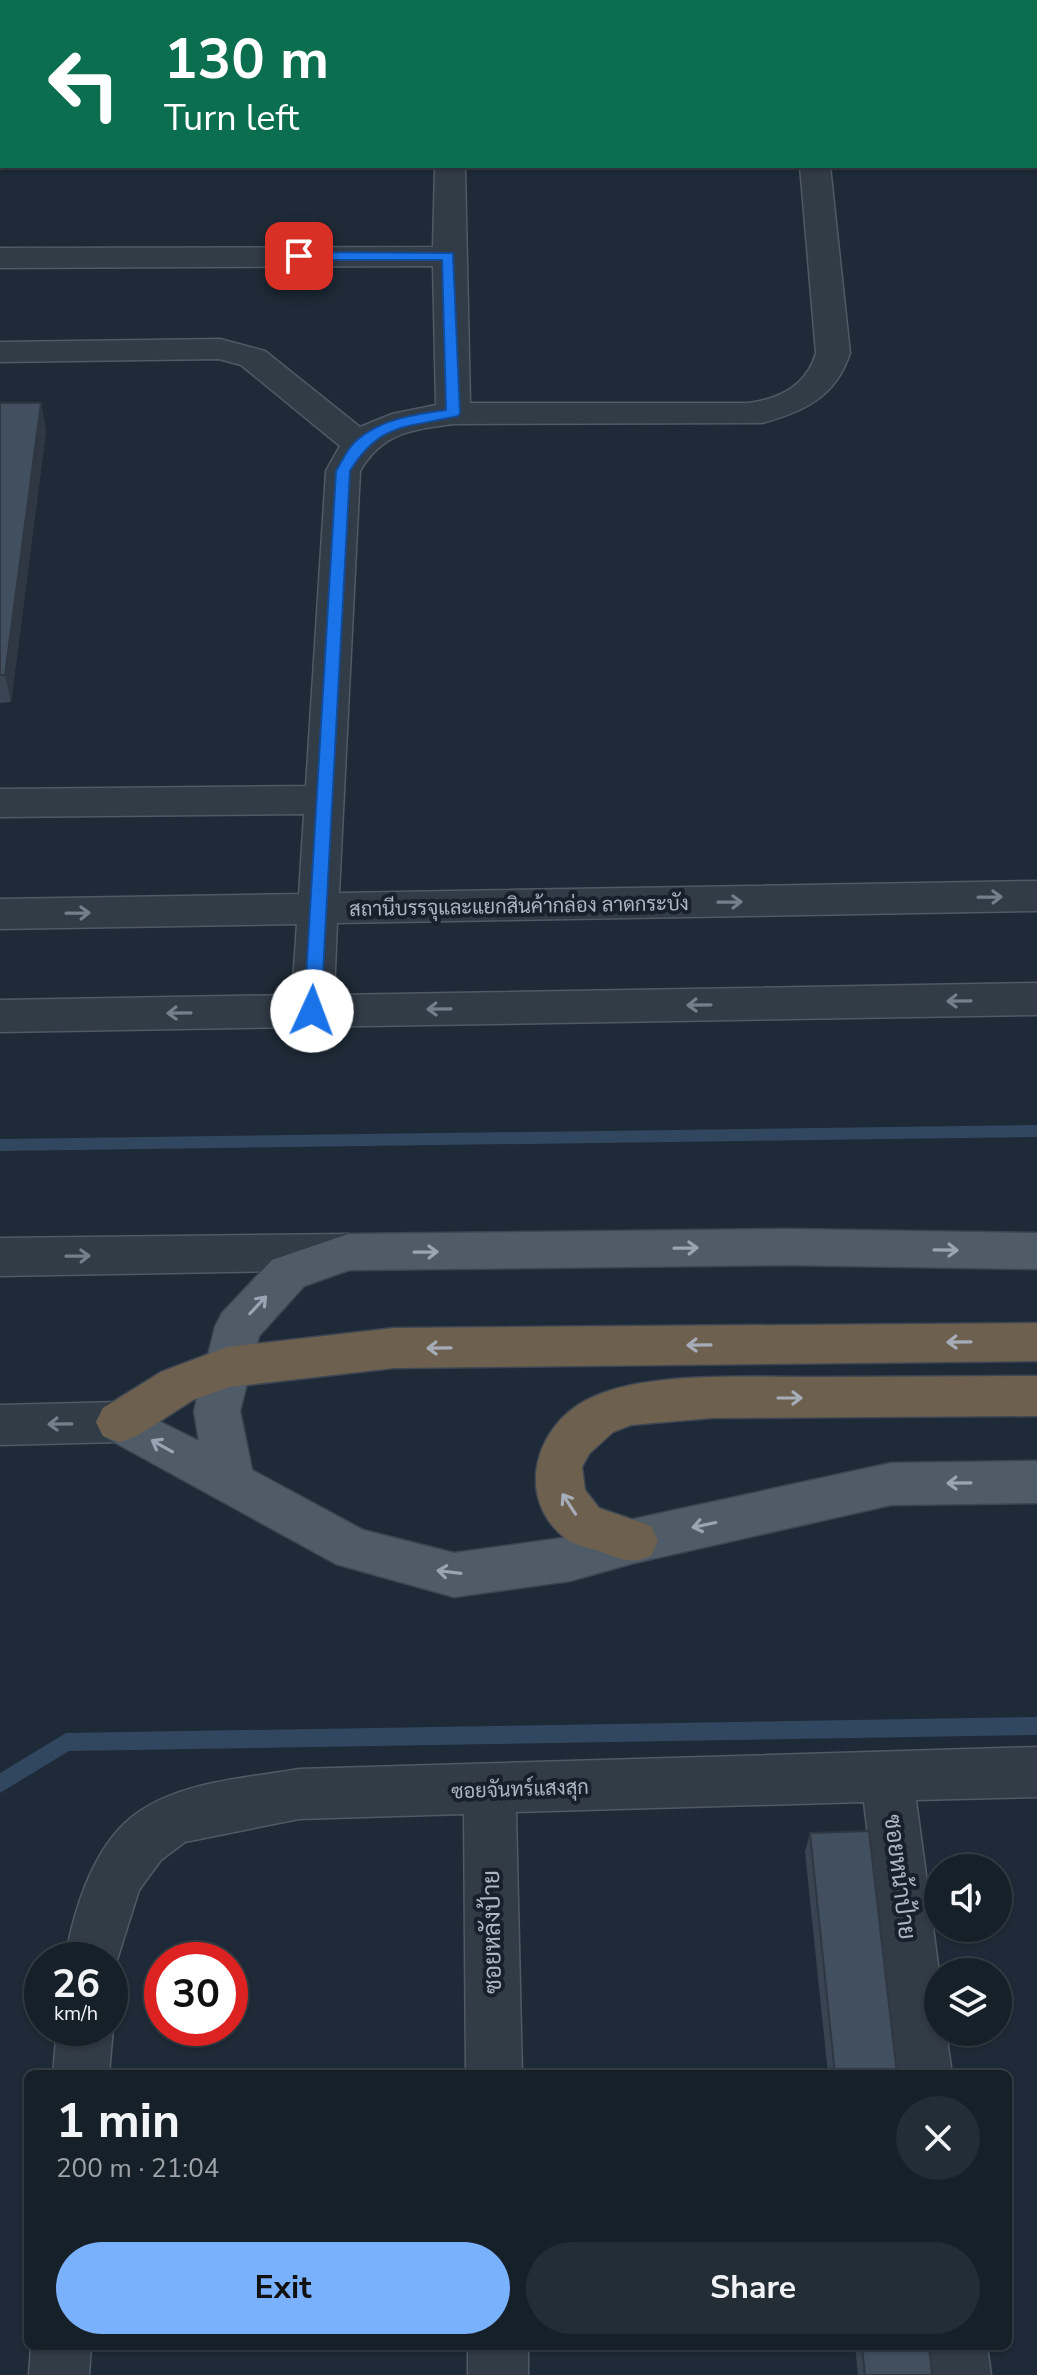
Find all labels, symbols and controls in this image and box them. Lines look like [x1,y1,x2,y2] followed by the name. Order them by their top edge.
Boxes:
[164,21,329,98] text: 130 m
[32,32,136,136] icon: left
[164,94,299,143] text: Turn left
[265,222,333,290] pin
[277,234,321,278] icon: arrive
[976,889,1003,905] one-way arrow
[349,890,689,923] street label: สถานีบรรจุและแยกสินค้ากล่อง ลาดกระบัง
[716,894,743,910] one-way arrow
[64,905,91,920] one-way arrow
[270,969,354,1053] position arrow
[946,993,973,1008] one-way arrow
[686,997,713,1012] one-way arrow
[426,1001,453,1016] one-way arrow
[166,1005,193,1021] one-way arrow
[672,1241,699,1256] one-way arrow
[932,1242,959,1258] one-way arrow
[412,1244,439,1259] one-way arrow
[64,1248,91,1263] one-way arrow
[248,1296,266,1316] one-way arrow
[946,1335,973,1350] one-way arrow
[686,1337,713,1353] one-way arrow
[426,1340,453,1356] one-way arrow
[776,1390,803,1406] one-way arrow
[47,1416,74,1432] one-way arrow
[151,1438,175,1453] one-way arrow
[946,1475,973,1491] one-way arrow
[560,1493,577,1516] one-way arrow
[691,1518,717,1533] one-way arrow
[437,1564,463,1579] one-way arrow
[451,1773,589,1805] street label: ซอยจันทร์แสงสุก
[876,1813,924,1941] street label: ซอยหน้าป้าย
[924,1854,1012,2046] map controls
[924,1854,1012,1942] button: sound
[475,1870,509,1994] street label: ซอยหลังป้าย
[144,1942,248,2046] speed limit sign: 30
[52,1957,100,2011] text: 26
[924,1958,1012,2046] button: layers
[54,2000,98,2027] text: km/h
[56,2088,180,2154] text: 1 min
[896,2096,980,2180] button: close
[56,2151,219,2186] text: 200 m · 21:04
[56,2242,510,2334] button: Exit
[526,2242,980,2334] button: Share

